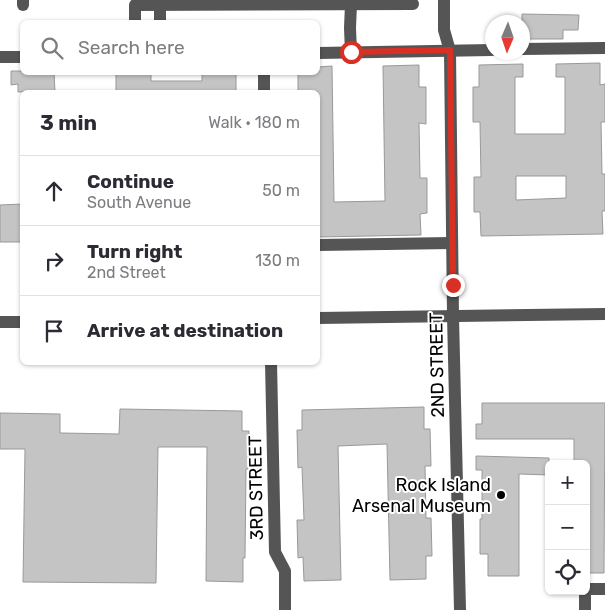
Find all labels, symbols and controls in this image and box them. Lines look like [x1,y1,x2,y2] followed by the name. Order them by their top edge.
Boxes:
[485,15,530,60] north arrow
[20,20,320,75] search box
[38,34,66,62] icon: search
[78,36,185,59] text: Search here
[340,41,363,64] route start
[40,110,97,135] text: 3 min
[208,113,300,132] text: Walk · 180 m
[87,170,174,193] text: Continue
[40,177,68,205] icon: ahead
[262,181,300,200] text: 50 m
[87,193,191,212] text: South Avenue
[87,240,182,263] text: Turn right
[40,247,68,275] icon: right
[255,251,300,270] text: 130 m
[87,263,166,282] text: 2nd Street
[442,274,465,297] route end
[425,312,449,418] street label: 2ND STREET
[40,317,68,345] icon: arrive
[87,319,283,342] text: Arrive at destination
[244,435,268,541] street label: 3RD STREET
[545,460,590,595] map controls
[545,460,590,505] button: +
[352,474,491,517] place label: Rock Island Arsenal Museum
[495,489,507,501] marker: Rock Island Arsenal Museum
[545,505,590,550] button: −
[545,550,590,595] button: locate

